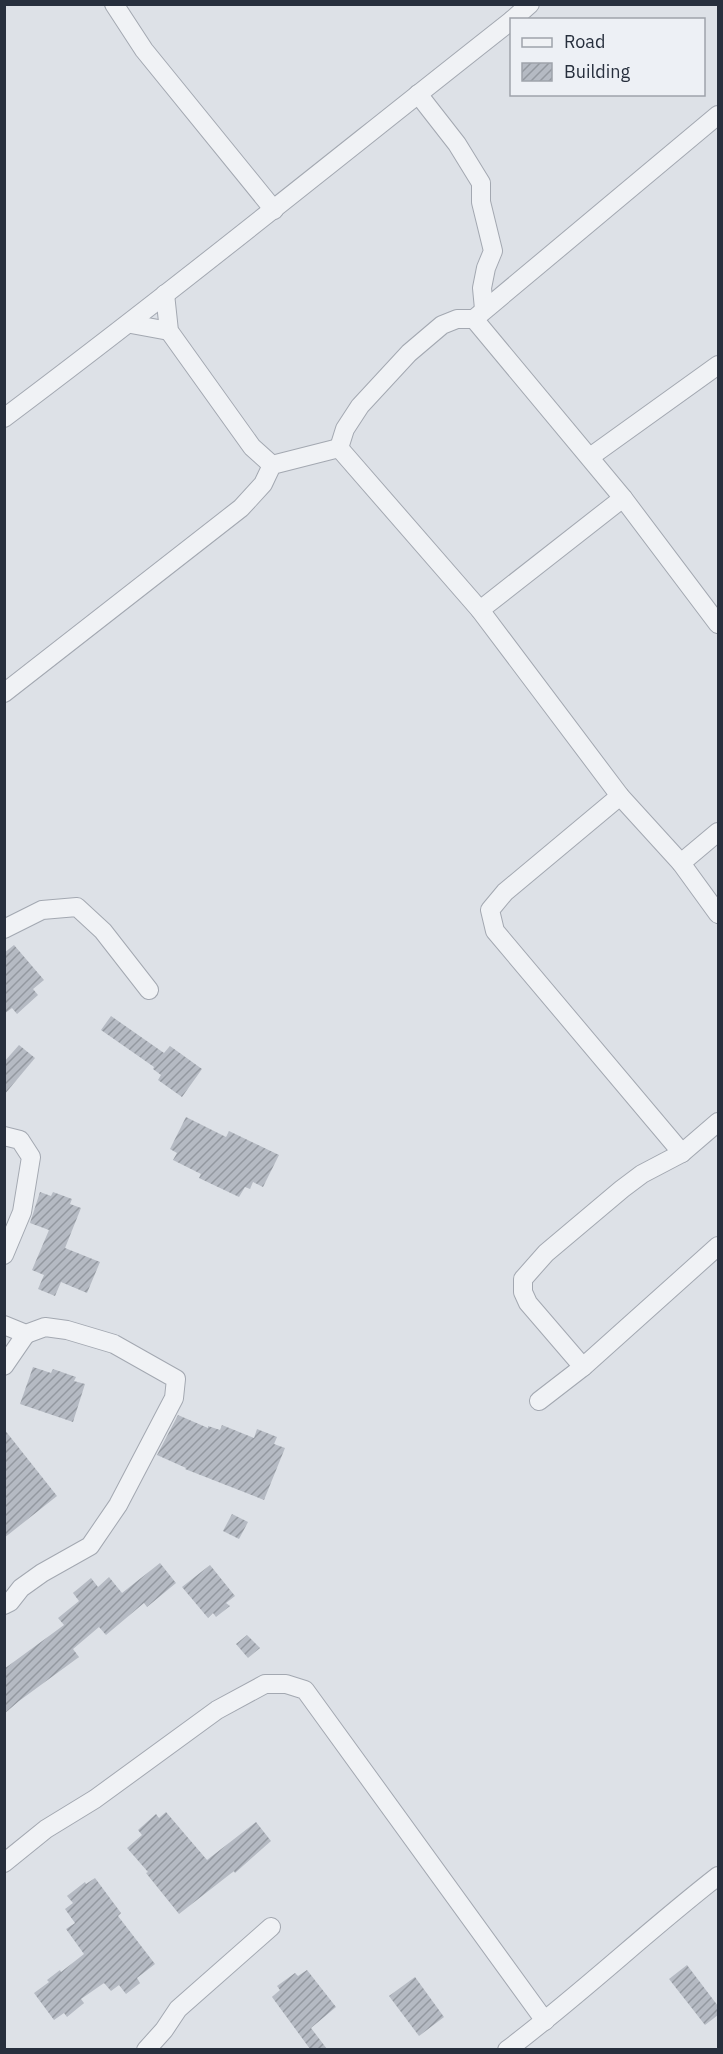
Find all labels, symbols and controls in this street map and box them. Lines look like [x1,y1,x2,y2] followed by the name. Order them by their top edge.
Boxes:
[510,18,705,96] legend
[564,30,605,53] text: Road
[564,60,631,83] text: Building

